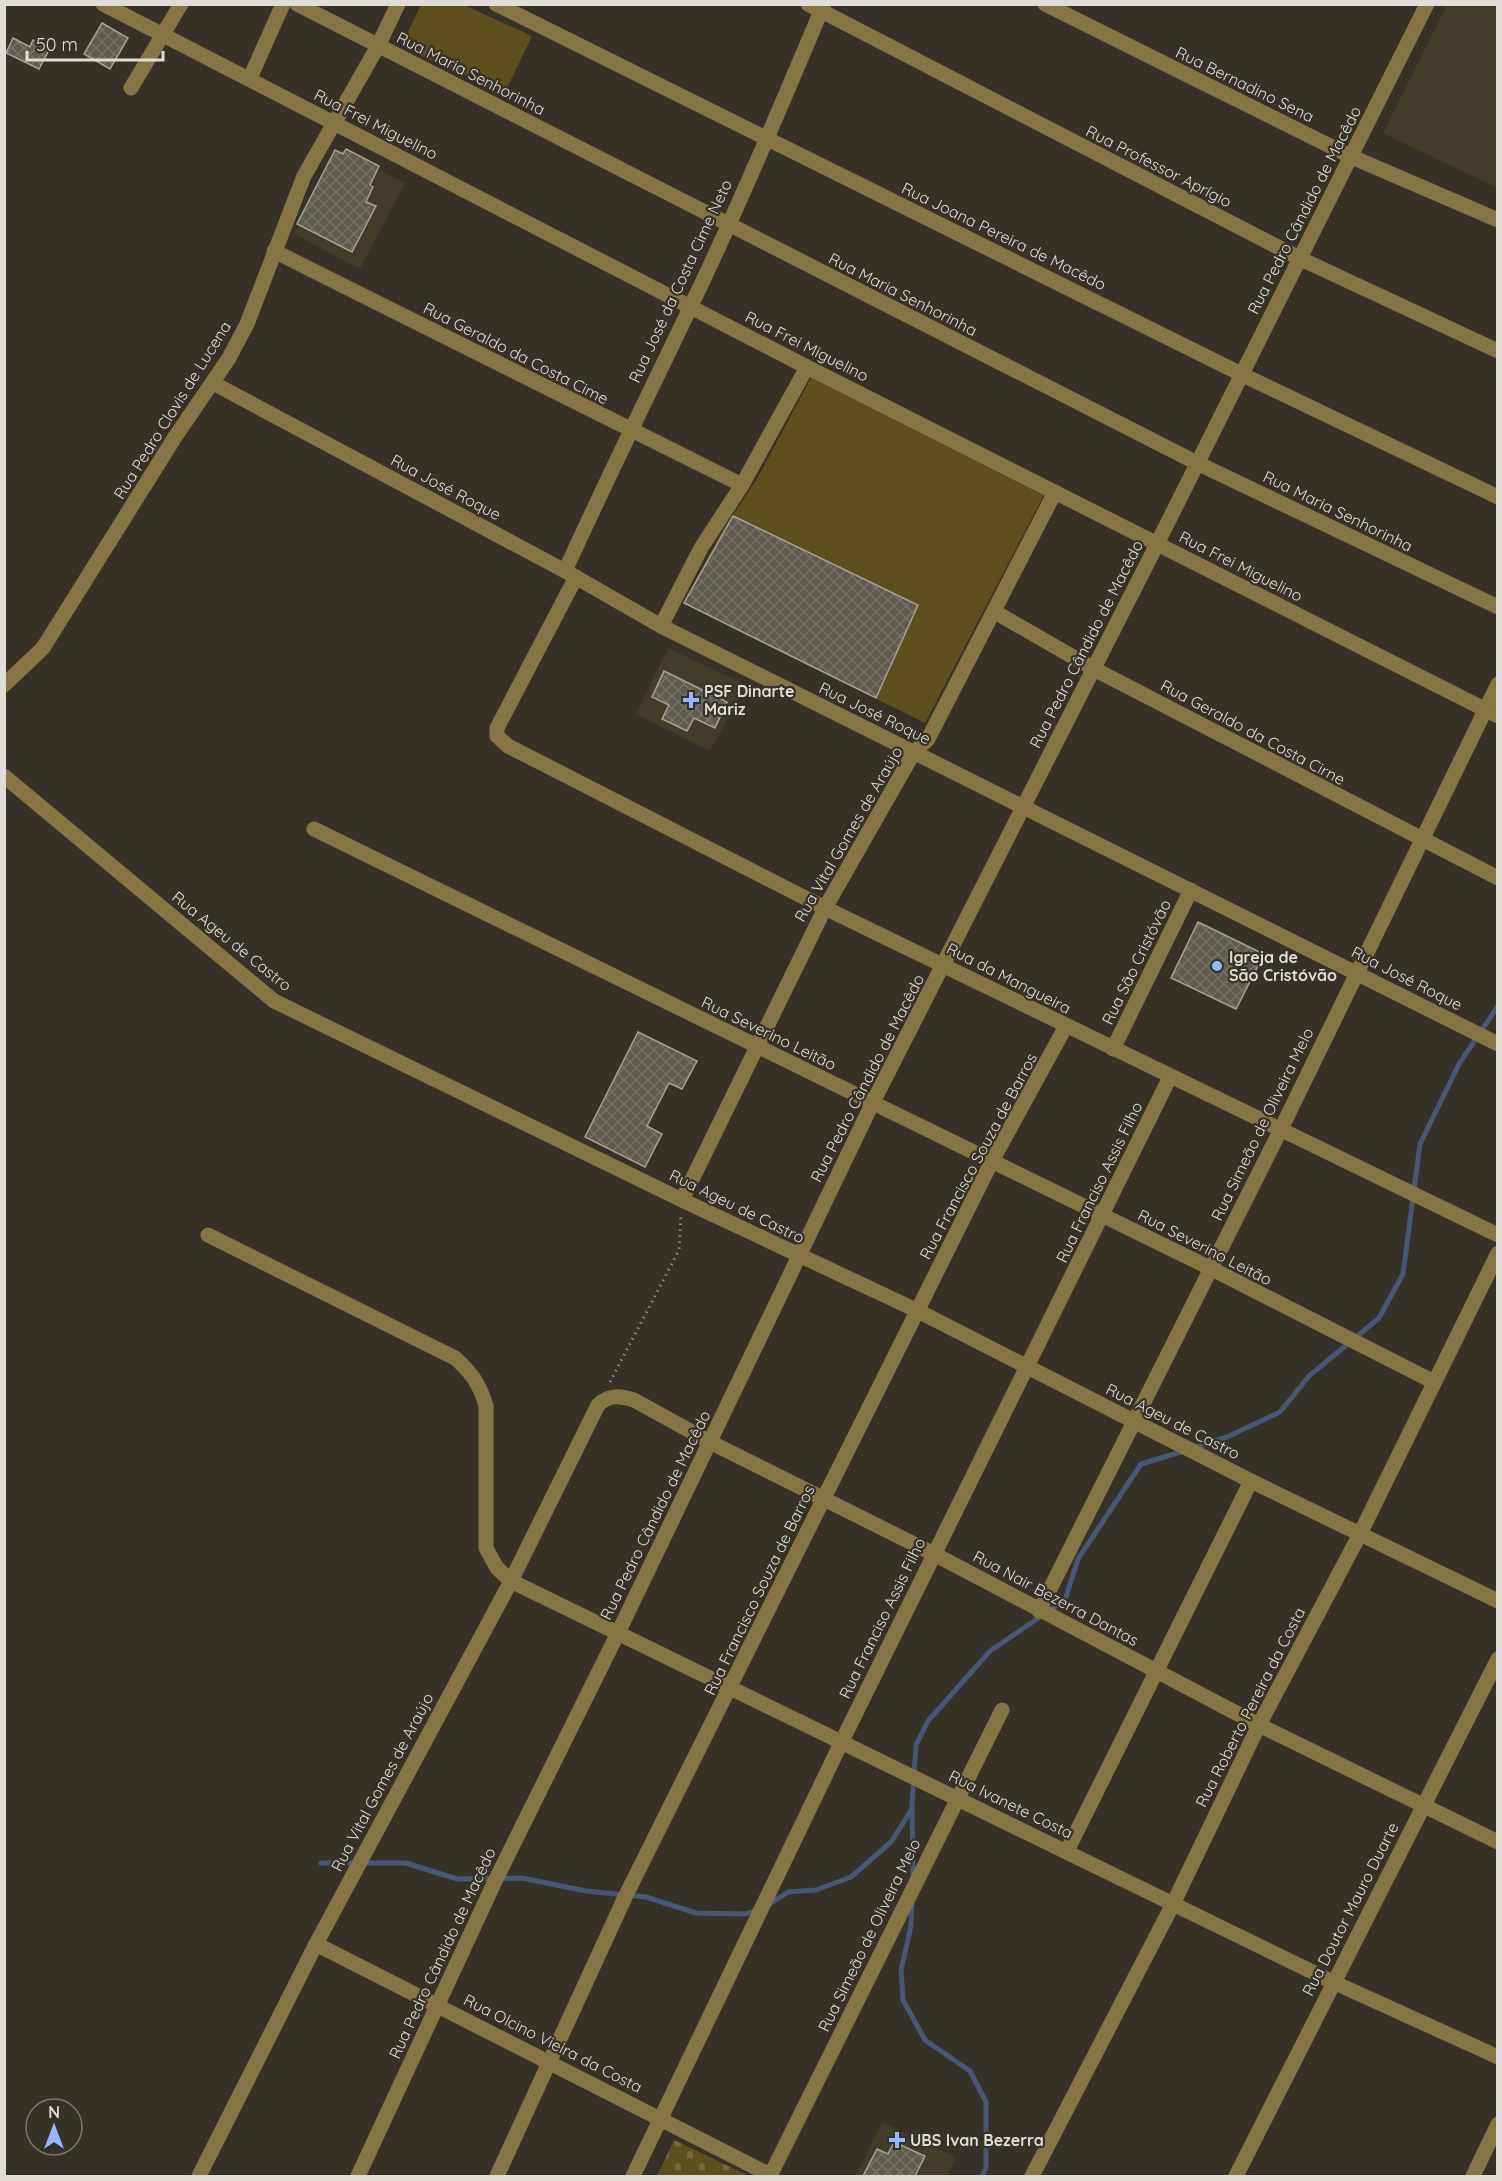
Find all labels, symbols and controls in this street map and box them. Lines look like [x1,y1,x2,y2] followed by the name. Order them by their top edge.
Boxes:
[27,24,164,62] scale bar
[393,27,549,119] street label: Rua Maria Senhorinha
[36,33,78,56] text: 50 m
[1172,42,1318,126] street label: Rua Bernadino Sena
[311,84,441,164] street label: Rua Frei Miguelino
[1243,103,1365,317] street label: Rua Pedro Cândido de Macêdo
[1083,121,1235,211] street label: Rua Professor Aprígio
[624,176,736,386] street label: Rua José da Costa Cime Neto
[899,178,1109,294] street label: Rua Joana Pereira de Macêdo
[825,248,981,340] street label: Rua Maria Senhorinha
[420,298,612,408] street label: Rua Geraldo da Costa Cime
[742,306,872,386] street label: Rua Frei Miguelino
[109,317,235,503] street label: Rua Pedro Clovis de Lucena
[388,450,504,524] street label: Rua José Roque
[1260,466,1416,556] street label: Rua Maria Senhorinha
[1176,526,1306,606] street label: Rua Frei Miguelino
[1025,537,1147,751] street label: Rua Pedro Cândido de Macêdo
[1157,675,1349,789] street label: Rua Geraldo da Costa Cirne
[816,677,934,749] street label: Rua José Roque
[704,681,794,719] place label: PSF Dinarte Mariz
[682,691,700,709] marker: PSF Dinarte Mariz
[790,743,906,925] street label: Rua Vital Gomes de Araújo
[168,887,296,995] street label: Rua Ageu de Castro
[1097,896,1175,1028] street label: Rua São Cristóvão
[944,938,1074,1018] street label: Rua da Mangueira
[1348,941,1466,1015] street label: Rua José Roque
[1229,947,1337,985] place label: Igreja de São Cristóvão
[1210,959,1224,973] marker: Igreja de São Cristóvão
[806,971,928,1185] street label: Rua Pedro Cândido de Macêdo
[698,992,840,1074] street label: Rua Severino Leitão
[1206,1024,1318,1224] street label: Rua Simeão de Oliveira Melo
[915,1049,1041,1263] street label: Rua Francisco Souza de Barros
[1051,1098,1147,1266] street label: Rua Franciso Assis Filho
[666,1165,808,1247] street label: Rua Ageu de Castro
[1135,1205,1275,1289] street label: Rua Severino Leitão
[1103,1379,1243,1463] street label: Rua Ageu de Castro
[595,1407,715,1623] street label: Rua Pedro Cândido de Macêdo
[699,1482,819,1698] street label: Rua Francisco Souza de Barros
[834,1534,930,1702] street label: Rua Franciso Assis Filho
[970,1546,1142,1650] street label: Rua Nair Bezerra Dantas
[1191,1604,1309,1810] street label: Rua Roberto Pereira da Costa
[326,1689,438,1875] street label: Rua Vital Gomes de Araújo
[946,1765,1076,1843] street label: Rua Ivanete Costa
[1297,1819,1403,1999] street label: Rua Doutor Mauro Duarte
[813,1835,925,2035] street label: Rua Simeão de Oliveira Melo
[384,1844,500,2062] street label: Rua Pedro Cândido de Macêdo
[460,1989,646,2097] street label: Rua Olcino Vieira da Costa
[24,2097,84,2157] north arrow
[48,2102,60,2122] text: N
[910,2130,1044,2150] place label: UBS Ivan Bezerra
[888,2131,906,2149] marker: UBS Ivan Bezerra

